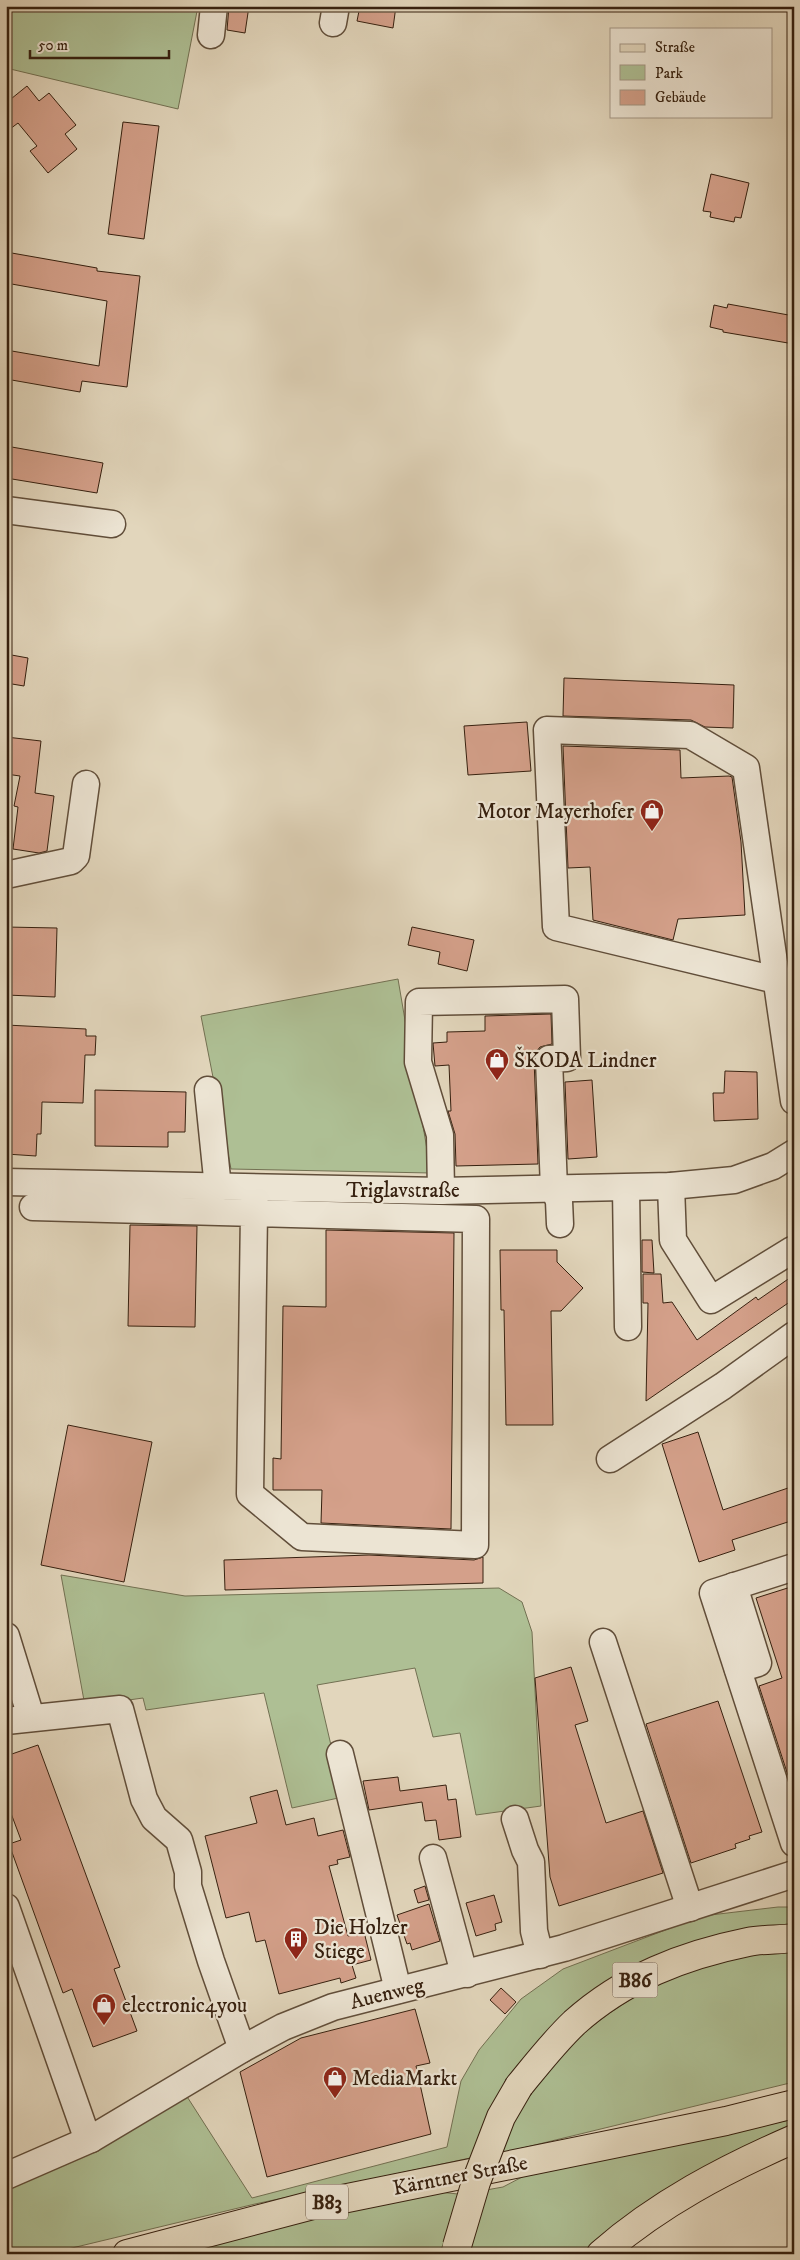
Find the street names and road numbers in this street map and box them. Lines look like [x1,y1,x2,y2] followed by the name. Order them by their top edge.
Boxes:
[346,1178,460,1204] street label: Triglavstraße
[612,1962,658,1998] road number: B86
[348,1972,428,2016] street label: Auenweg
[391,2150,530,2202] street label: Kärntner Straße
[306,2184,348,2220] road number: B83

